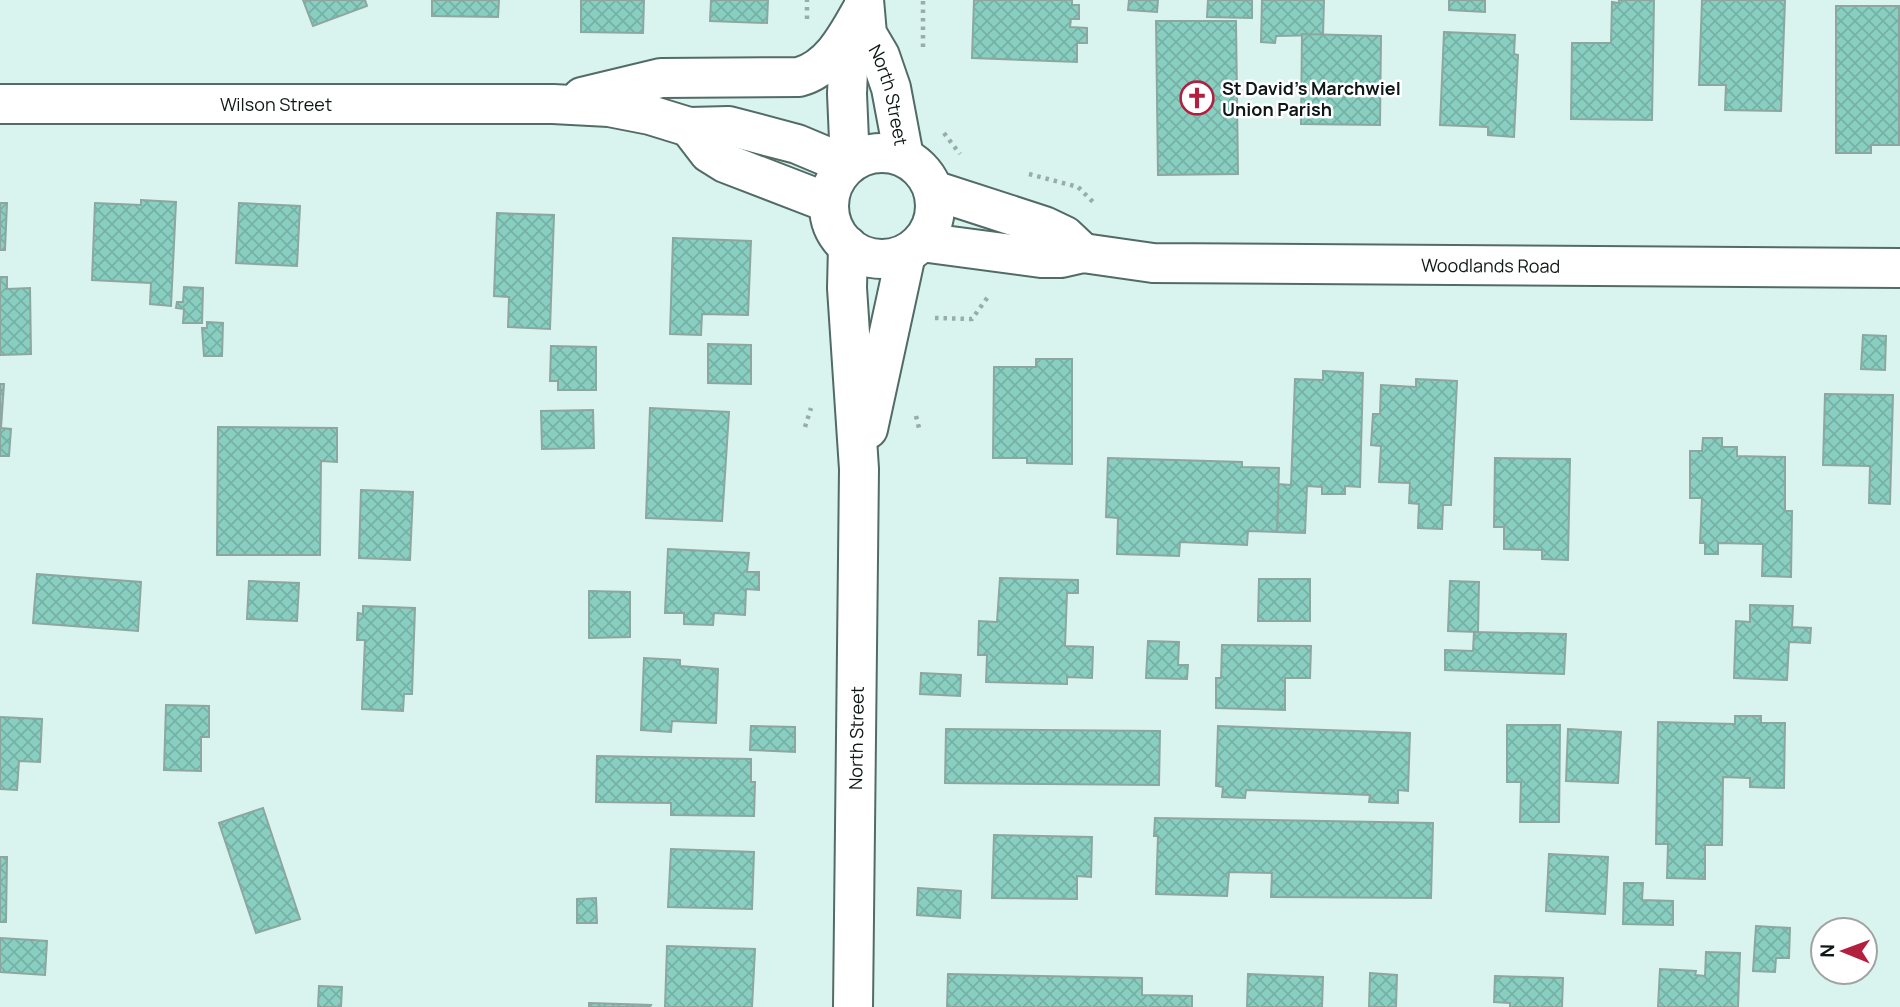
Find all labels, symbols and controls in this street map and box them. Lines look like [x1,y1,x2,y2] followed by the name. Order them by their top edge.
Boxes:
[864,40,914,148] street label: North Street
[1222,76,1401,121] place label: St David's Marchwiel Union Parish
[1178,79,1216,117] church icon: St David's Marchwiel Union Parish
[220,92,332,116] street label: Wilson Street
[1421,253,1560,278] street label: Woodlands Road
[843,686,869,790] street label: North Street
[1809,916,1879,986] north arrow
[1814,944,1840,958] text: N

